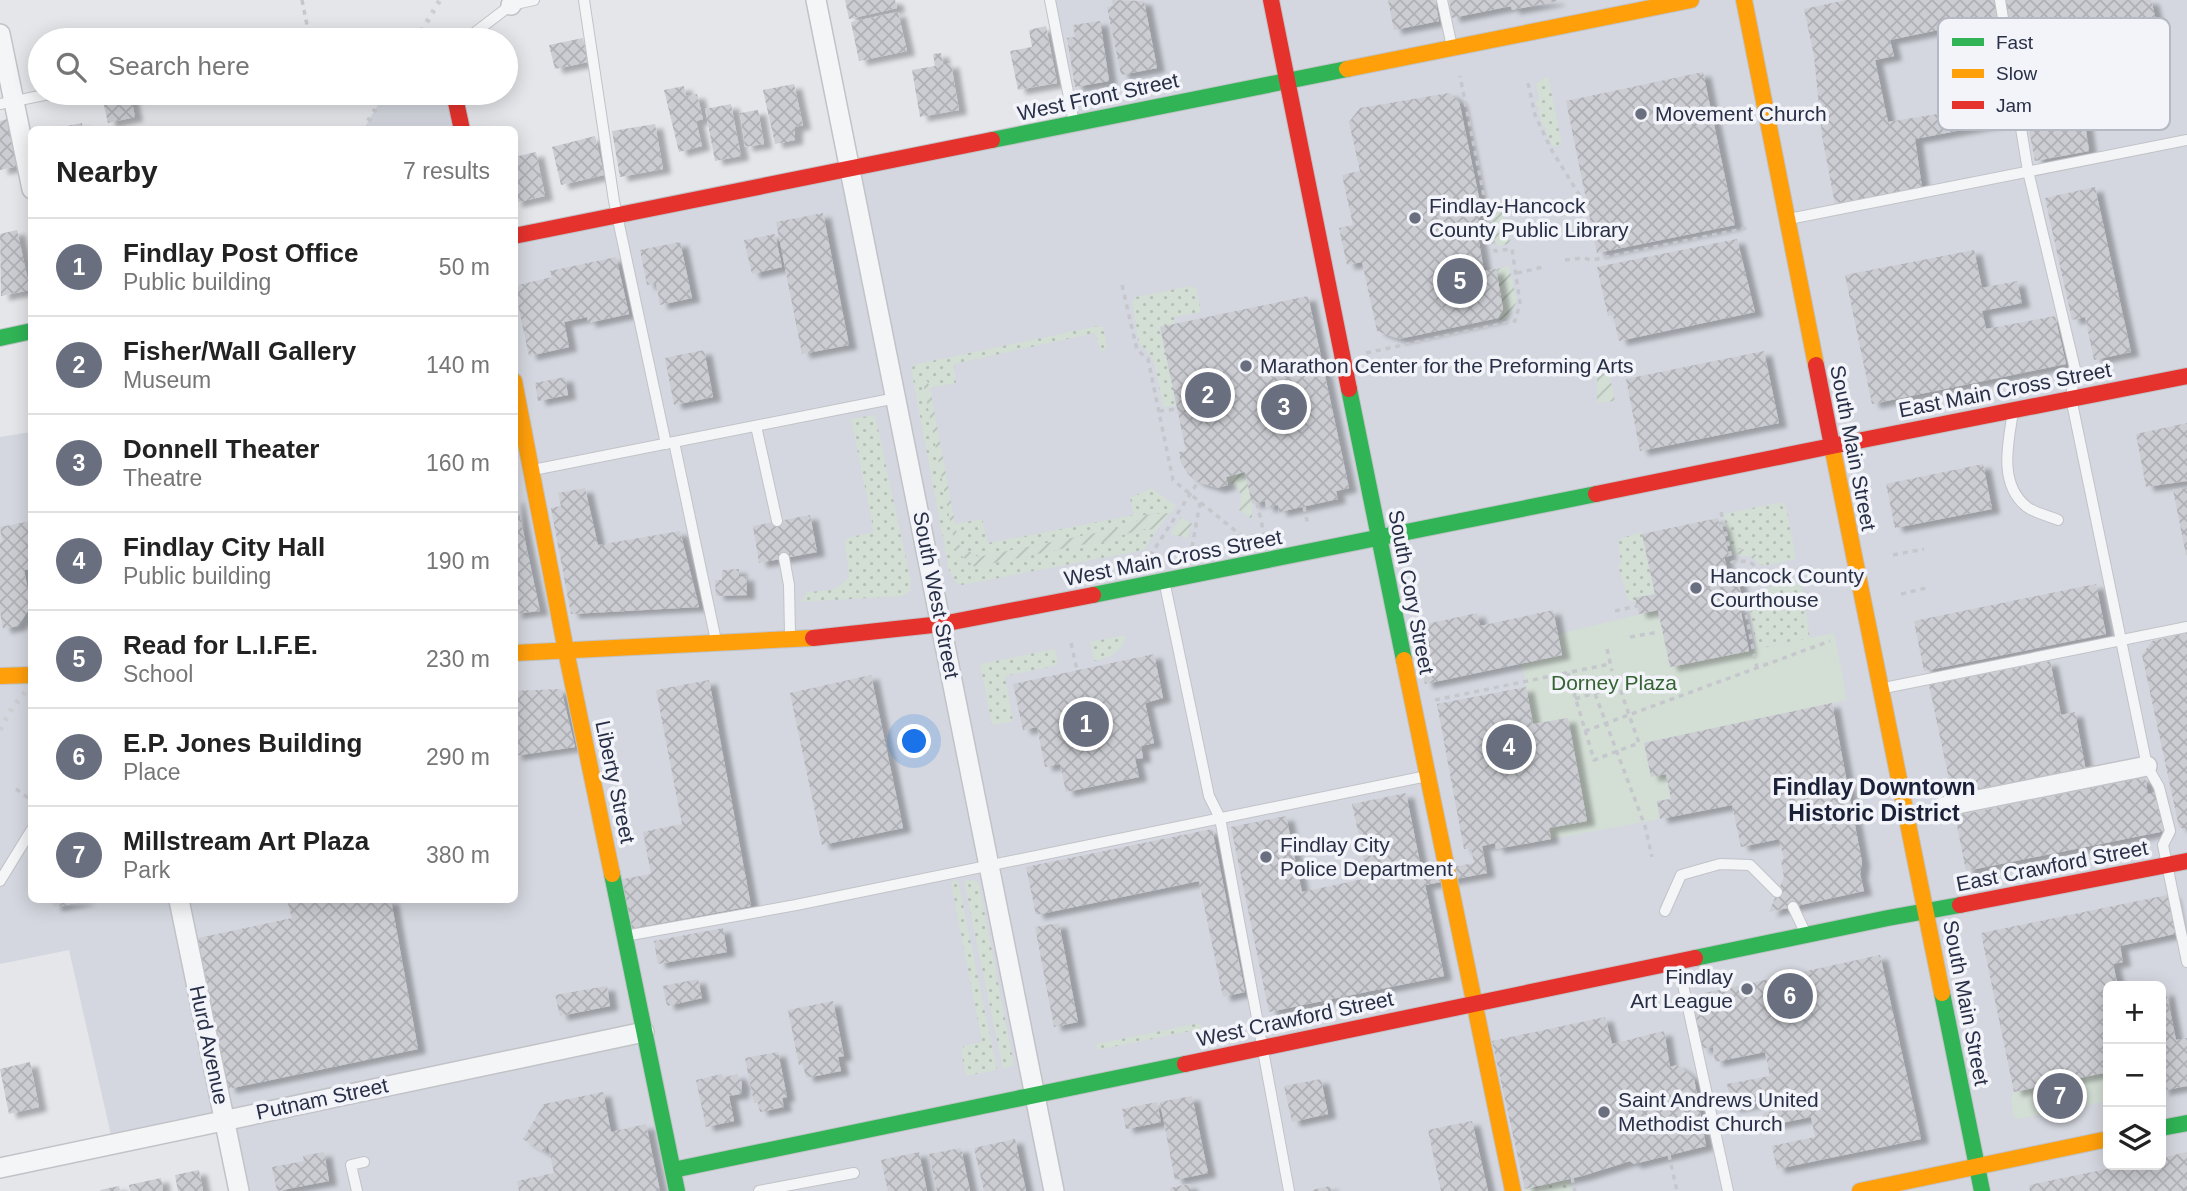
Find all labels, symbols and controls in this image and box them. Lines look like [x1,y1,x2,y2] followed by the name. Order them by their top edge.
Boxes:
[1938,18,2170,130] legend
[28,28,518,105] search box
[1996,32,2034,53] text: Fast
[52,48,90,86] icon: search
[108,51,250,81] text: Search here
[1996,63,2037,84] text: Slow
[1015,68,1181,125] street label: West Front Street
[1996,95,2032,116] text: Jam
[1655,102,1827,125] place label: Movement Church
[1633,106,1649,122] marker: Movement Church
[56,155,158,188] text: Nearby
[403,158,490,184] text: 7 results
[1429,194,1629,241] place label: Findlay-Hancock County Public Library
[1407,210,1423,226] marker: Findlay-Hancock County Public Library
[123,238,359,268] text: Findlay Post Office
[73,254,85,280] text: 1
[439,254,490,280] text: 50 m
[1437,255,1483,307] pin: 5
[123,269,271,295] text: Public building
[123,336,356,366] text: Fisher/Wall Gallery
[73,352,85,378] text: 2
[426,352,490,378] text: 140 m
[1260,354,1634,377] place label: Marathon Center for the Preforming Arts
[1238,358,1254,374] marker: Marathon Center for the Preforming Arts
[1897,358,2113,421] street label: East Main Cross Street
[1826,363,1881,533] street label: South Main Street
[123,367,211,393] text: Museum
[1185,369,1231,421] pin: 2
[1261,381,1307,433] pin: 3
[123,434,319,464] text: Donnell Theater
[73,450,85,476] text: 3
[426,450,490,476] text: 160 m
[123,465,202,491] text: Theatre
[1384,508,1439,676] street label: South Cory Street
[909,509,964,681] street label: South West Street
[1062,525,1284,590] street label: West Main Cross Street
[123,532,325,562] text: Findlay City Hall
[73,548,85,574] text: 4
[426,548,490,574] text: 190 m
[123,563,271,589] text: Public building
[1710,564,1865,611] place label: Hancock County Courthouse
[1688,580,1704,596] marker: Hancock County Courthouse
[123,630,318,660] text: Read for L.I.F.E.
[73,646,85,672] text: 5
[426,646,490,672] text: 230 m
[123,661,193,687] text: School
[1551,671,1677,694] park label: Dorney Plaza
[1063,698,1109,750] pin: 1
[591,718,640,846] street label: Liberty Street
[1486,721,1532,773] pin: 4
[897,724,931,758] your location
[123,728,362,758] text: E.P. Jones Building
[73,744,85,770] text: 6
[426,744,490,770] text: 290 m
[123,759,181,785] text: Place
[1772,774,1976,826] district label: Findlay Downtown Historic District
[123,826,369,856] text: Millstream Art Plaza
[1280,833,1453,880] place label: Findlay City Police Department
[1954,836,2150,895] street label: East Crawford Street
[73,842,85,868] text: 7
[426,842,490,868] text: 380 m
[1258,849,1274,865] marker: Findlay City Police Department
[123,857,170,883] text: Park
[1939,918,1994,1088] street label: South Main Street
[1630,965,1733,1012] place label: Findlay Art League
[1767,970,1813,1022] pin: 6
[1739,981,1755,997] marker: Findlay Art League
[2103,981,2166,1170] map controls
[2103,981,2166,1044] button: +
[186,983,233,1106] street label: Hurd Avenue
[1195,986,1395,1051] street label: West Crawford Street
[2103,1044,2166,1107] button: −
[2037,1070,2083,1122] pin: 7
[254,1073,390,1124] street label: Putnam Street
[1618,1088,1819,1135] place label: Saint Andrews United Methodist Church
[1596,1104,1612,1120] marker: Saint Andrews United Methodist Church
[2103,1107,2166,1170] button: layers

